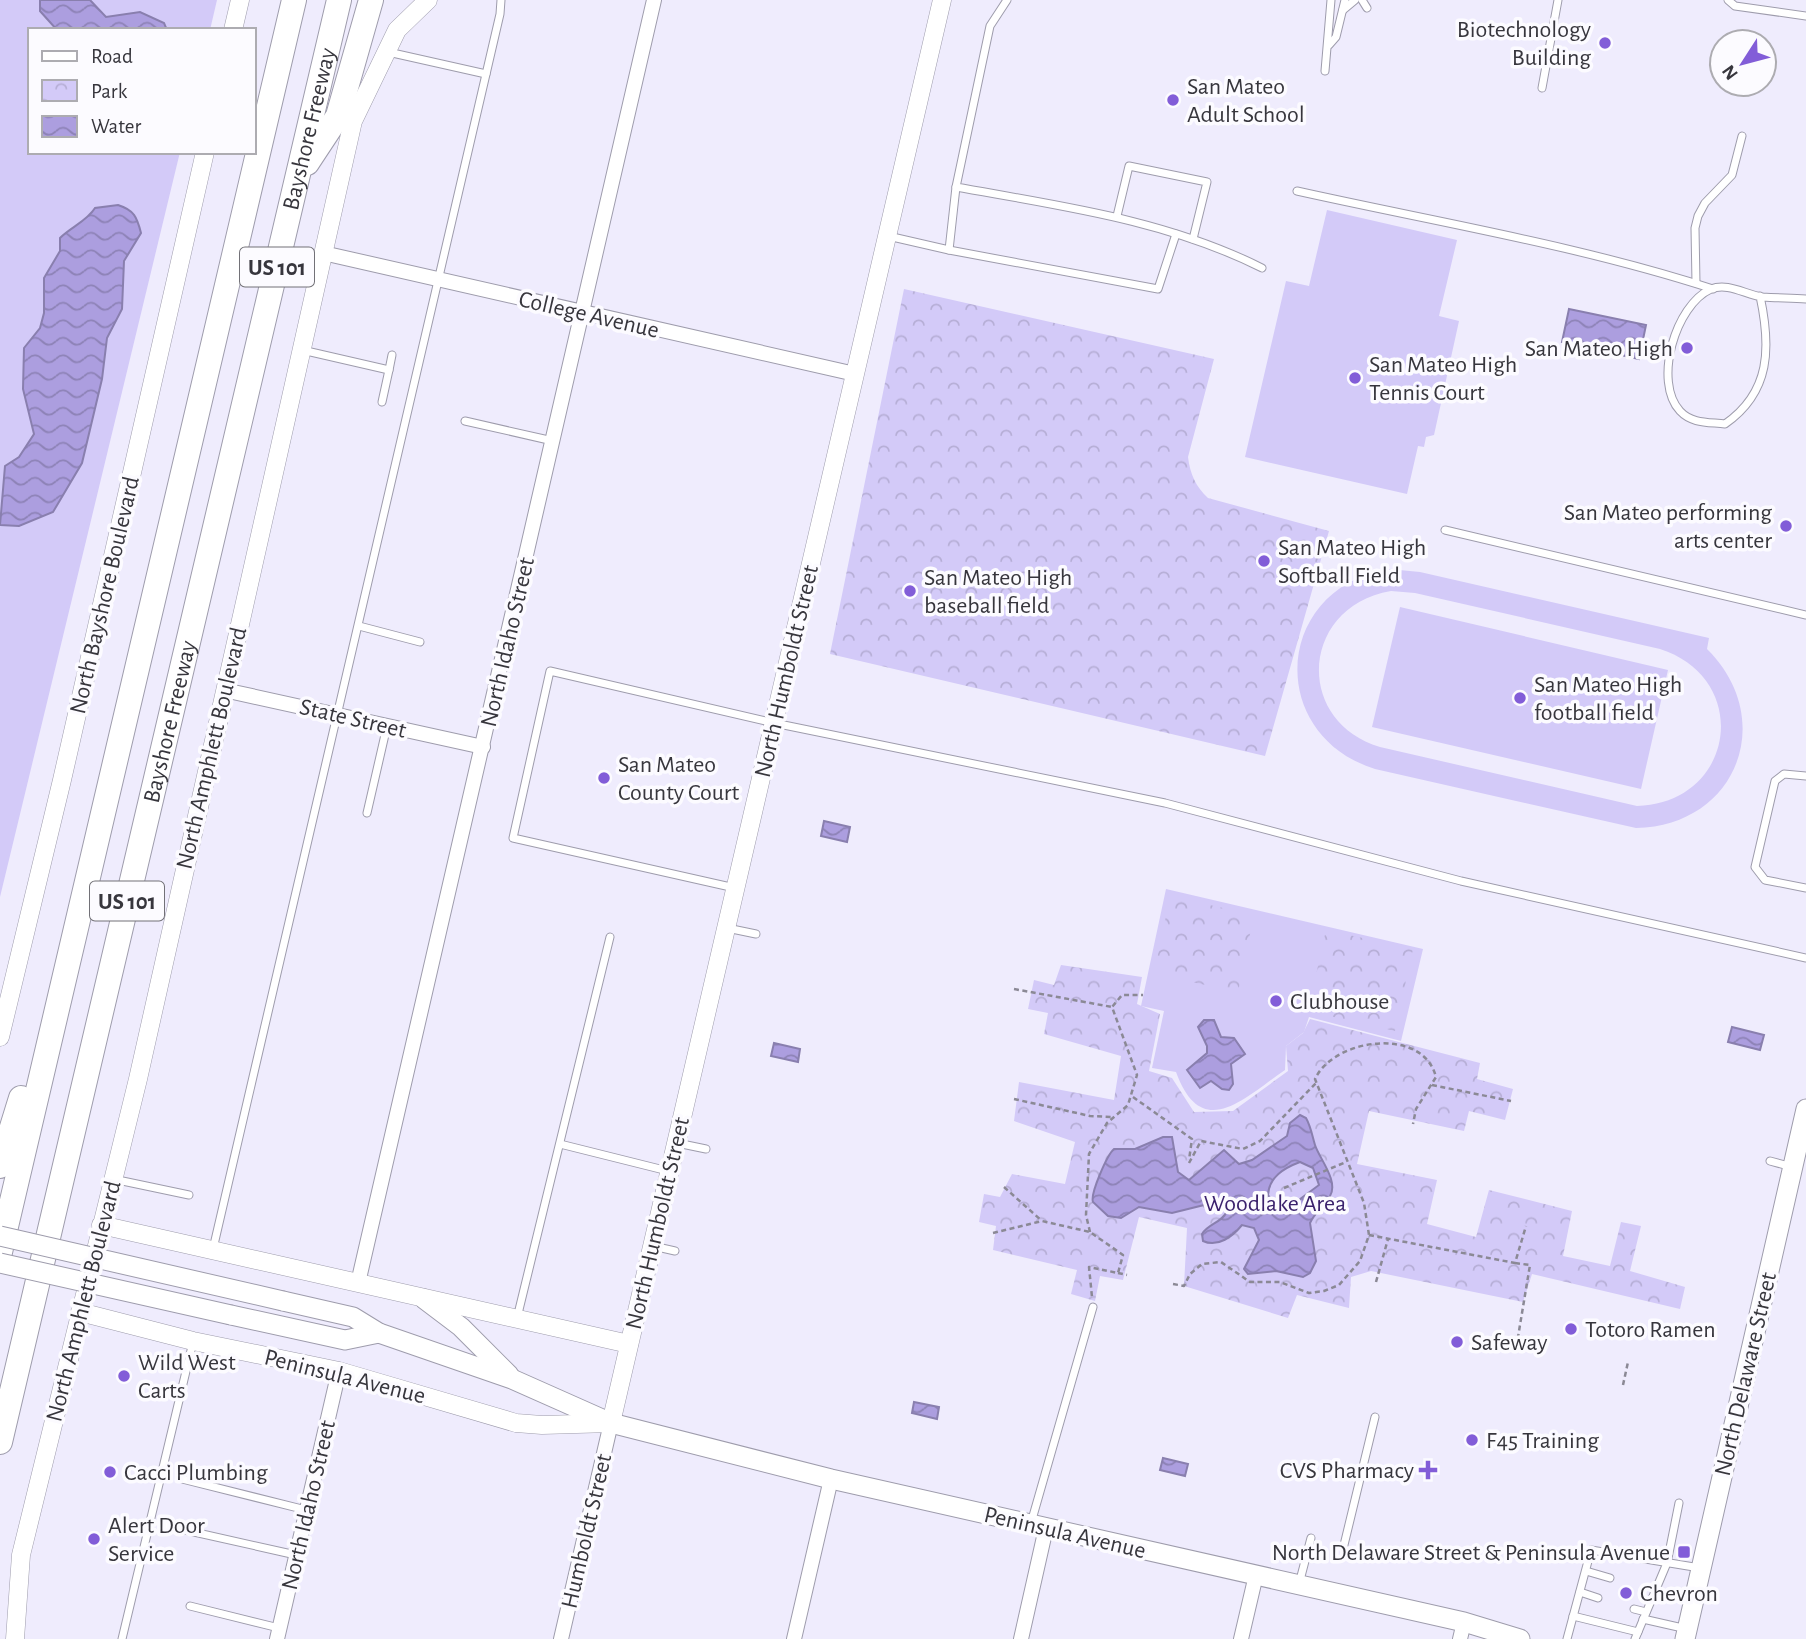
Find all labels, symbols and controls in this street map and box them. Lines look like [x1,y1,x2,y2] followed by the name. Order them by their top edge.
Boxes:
[1457,18,1591,70] place label: Biotechnology Building
[28,28,256,154] legend
[1708,28,1778,98] north arrow
[1597,35,1613,51] marker: Biotechnology Building
[91,46,133,67] text: Road
[279,46,340,213] street label: Bayshore Freeway
[1719,61,1742,83] text: N
[1187,75,1305,127] place label: San Mateo Adult School
[91,81,128,102] text: Park
[1165,92,1181,108] marker: San Mateo Adult School
[91,116,141,137] text: Water
[240,248,314,286] road number: US 101
[516,287,661,343] street label: College Avenue
[1525,337,1673,361] place label: San Mateo High
[1679,340,1695,356] marker: San Mateo High
[1369,353,1517,405] place label: San Mateo High Tennis Court
[1347,370,1363,386] marker: San Mateo High Tennis Court
[66,474,144,716] street label: North Bayshore Boulevard
[1564,501,1772,553] place label: San Mateo performing arts center
[1778,518,1794,534] marker: San Mateo performing arts center
[1278,536,1426,588] place label: San Mateo High Softball Field
[1256,553,1272,569] marker: San Mateo High Softball Field
[477,555,539,729] street label: North Idaho Street
[751,562,823,780] street label: North Humboldt Street
[924,566,1072,618] place label: San Mateo High baseball field
[902,583,918,599] marker: San Mateo High baseball field
[172,625,252,872] street label: North Amphlett Boulevard
[140,638,201,805] street label: Bayshore Freeway
[1534,673,1682,725] place label: San Mateo High football field
[1512,690,1528,706] marker: San Mateo High football field
[297,695,409,743] street label: State Street
[618,753,740,805] place label: San Mateo County Court
[596,770,612,786] marker: San Mateo County Court
[90,882,164,920] road number: US 101
[1290,990,1389,1014] place label: Clubhouse
[1268,993,1284,1009] marker: Clubhouse
[622,1114,694,1332] street label: North Humboldt Street
[42,1178,126,1424] street label: North Amphlett Boulevard
[1204,1192,1346,1216] park label: Woodlake Area
[1711,1270,1781,1478] street label: North Delaware Street
[1585,1318,1716,1342] place label: Totoro Ramen
[1563,1321,1579,1337] marker: Totoro Ramen
[1471,1331,1547,1355] place label: Safeway
[1449,1334,1465,1350] marker: Safeway
[262,1345,428,1409] street label: Peninsula Avenue
[138,1351,236,1403] place label: Wild West Carts
[116,1368,132,1384] marker: Wild West Carts
[278,1418,340,1592] street label: North Idaho Street
[1486,1429,1599,1453] place label: F45 Training
[1464,1432,1480,1448] marker: F45 Training
[558,1451,617,1611] street label: Humboldt Street
[1280,1459,1414,1483] place label: CVS Pharmacy
[124,1461,268,1485] place label: Cacci Plumbing
[1420,1462,1436,1478] marker: CVS Pharmacy
[102,1464,118,1480] marker: Cacci Plumbing
[982,1503,1148,1563] street label: Peninsula Avenue
[108,1514,205,1566] place label: Alert Door Service
[86,1531,102,1547] marker: Alert Door Service
[1272,1541,1670,1565] place label: North Delaware Street & Peninsula Avenue
[1676,1544,1692,1560] marker: North Delaware Street & Peninsula Avenue
[1640,1582,1718,1606] place label: Chevron
[1618,1585,1634,1601] marker: Chevron

